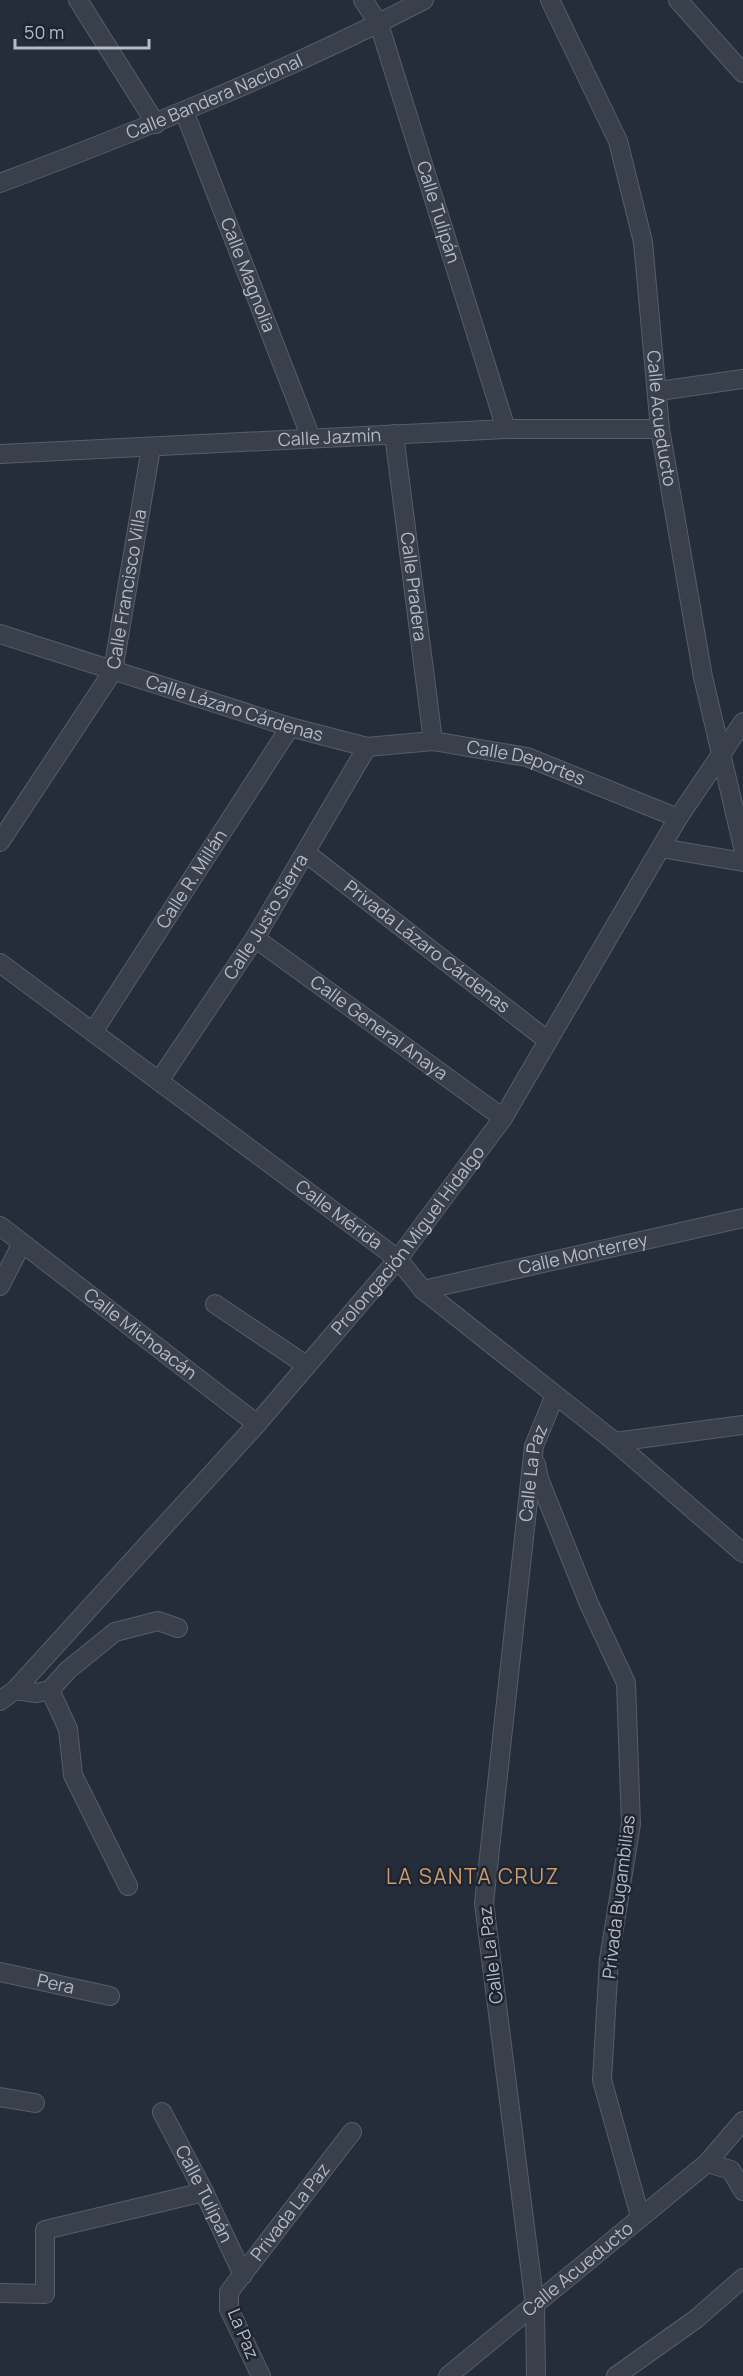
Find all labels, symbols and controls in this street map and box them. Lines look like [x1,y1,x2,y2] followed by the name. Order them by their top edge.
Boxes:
[15,12,148,50] scale bar
[24,20,64,44] text: 50 m
[122,48,306,144] street label: Calle Bandera Nacional
[412,158,466,266] street label: Calle Tulipán
[216,214,282,335] street label: Calle Magnolia
[642,349,683,488] street label: Calle Acueducto
[277,422,382,451] street label: Calle Jazmín
[101,507,151,671] street label: Calle Francisco Villa
[396,531,433,643] street label: Calle Pradera
[143,669,326,746] street label: Calle Lázaro Cárdenas
[465,734,589,790] street label: Calle Deportes
[150,824,232,933] street label: Calle R. Millán
[217,849,313,984] street label: Calle Justo Sierra
[340,874,515,1018] street label: Privada Lázaro Cárdenas
[306,969,453,1085] street label: Calle General Anaya
[325,1140,489,1340] street label: Prolongación Miguel Hidalgo
[291,1174,387,1254] street label: Calle Mérida
[516,1227,650,1279] street label: Calle Monterrey
[79,1282,202,1384] street label: Calle Michoacán
[513,1421,553,1523] street label: Calle La Paz
[596,1814,640,1980] street label: Privada Bugambilias
[386,1862,560,1890] district label: LA SANTA CRUZ
[472,1905,508,2005] street label: Calle La Paz
[35,1967,77,1999] street label: Pera
[170,2141,239,2246] street label: Calle Tulipán
[244,2158,335,2265] street label: Privada La Paz
[517,2216,638,2321] street label: Calle Acueducto
[223,2305,265,2363] street label: La Paz

